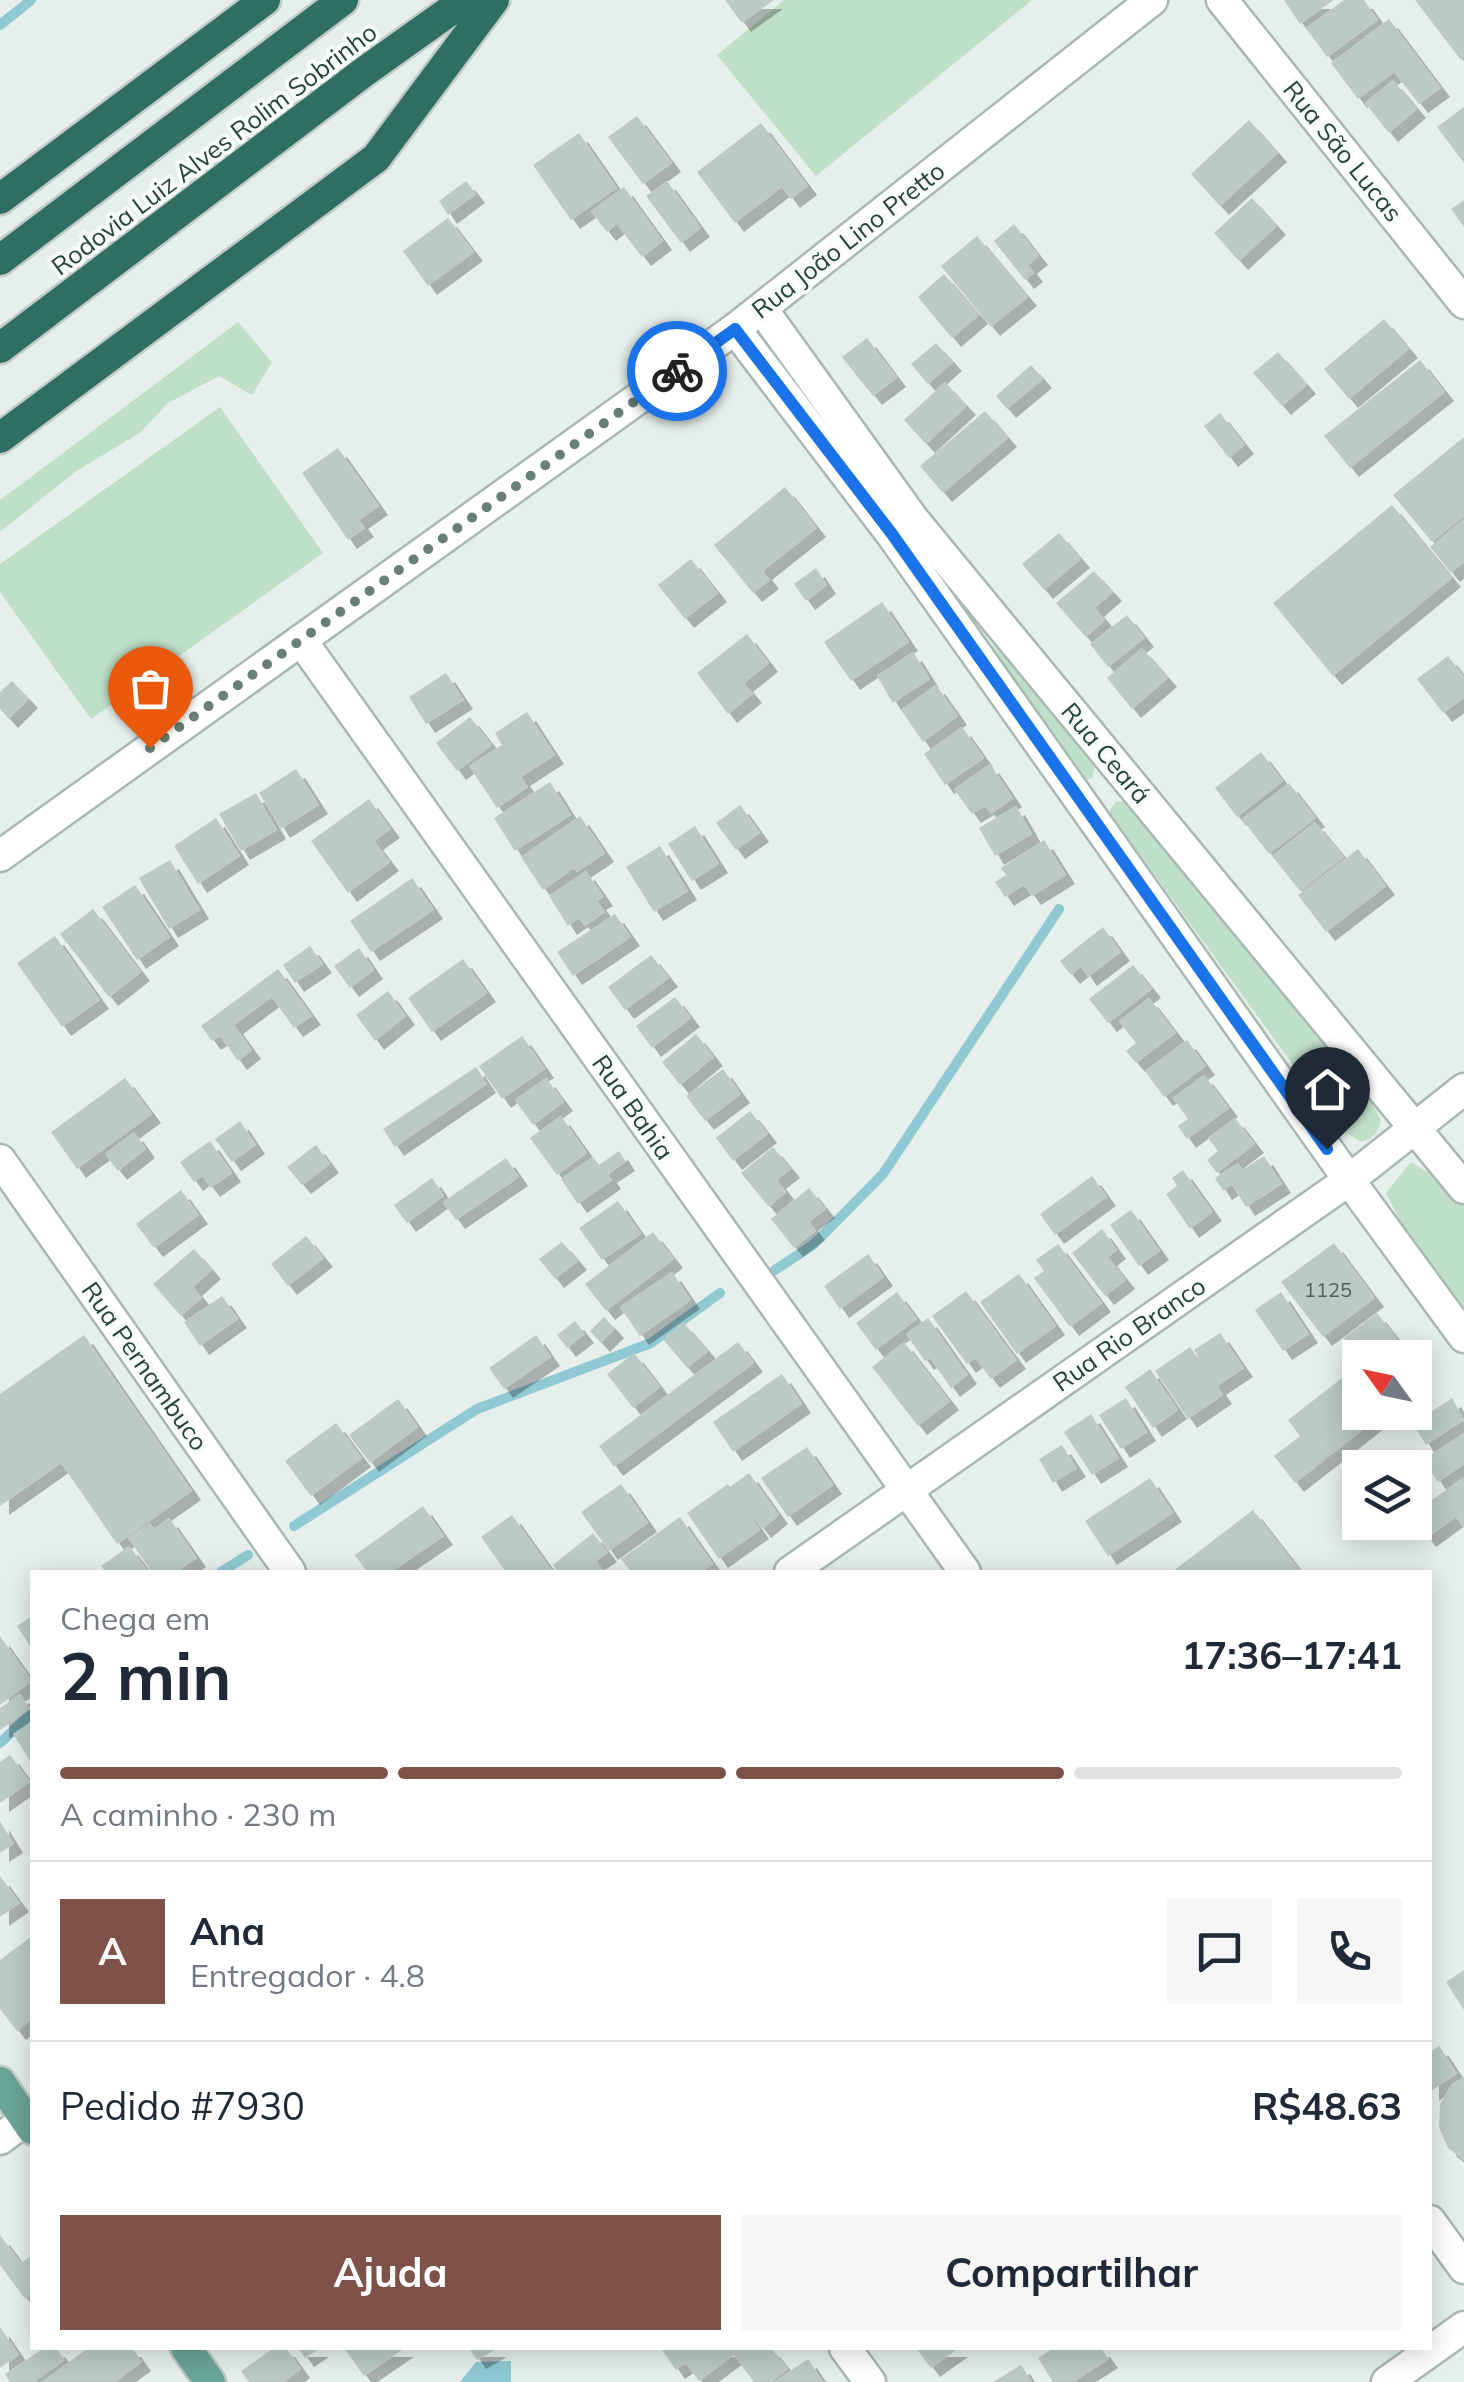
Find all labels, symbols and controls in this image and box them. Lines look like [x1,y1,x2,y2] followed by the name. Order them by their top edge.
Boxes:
[45,16,383,281] street label: Rodovia Luiz Alves Rolim Sobrinho
[1277,74,1410,227] street label: Rua São Lucas
[745,155,950,325] street label: Rua João Lino Pretto
[627,321,727,421] courier
[650,344,705,399] icon: bike
[108,646,193,749] pin
[123,661,178,716] icon: bag
[1055,696,1158,809] street label: Rua Ceará
[1285,1047,1370,1150] pin
[586,1048,681,1165] street label: Rua Bahia
[1300,1062,1355,1117] icon: home
[1046,1269,1211,1398] street label: Rua Rio Branco
[76,1275,215,1456] street label: Rua Pernambuco
[1304,1277,1352,1302] house number: 1125
[1342,1340,1432,1430] north arrow
[1342,1340,1432,1540] map controls
[1342,1450,1432,1540] button: layers
[60,1598,210,1638] text: Chega em
[1182,1631,1402,1679] text: 17:36–17:41
[60,1635,231,1716] text: 2 min
[60,1794,336,1834] text: A caminho · 230 m
[1167,1899,1272,2004] button: chat
[1297,1899,1402,2004] button: phone
[190,1907,265,1955] text: Ana
[98,1927,127,1975] text: A
[190,1955,425,1995] text: Entregador · 4.8
[60,2082,305,2130] text: Pedido #7930
[1252,2082,1402,2130] text: R$48.63
[60,2215,721,2330] button: Ajuda
[741,2215,1402,2330] button: Compartilhar

